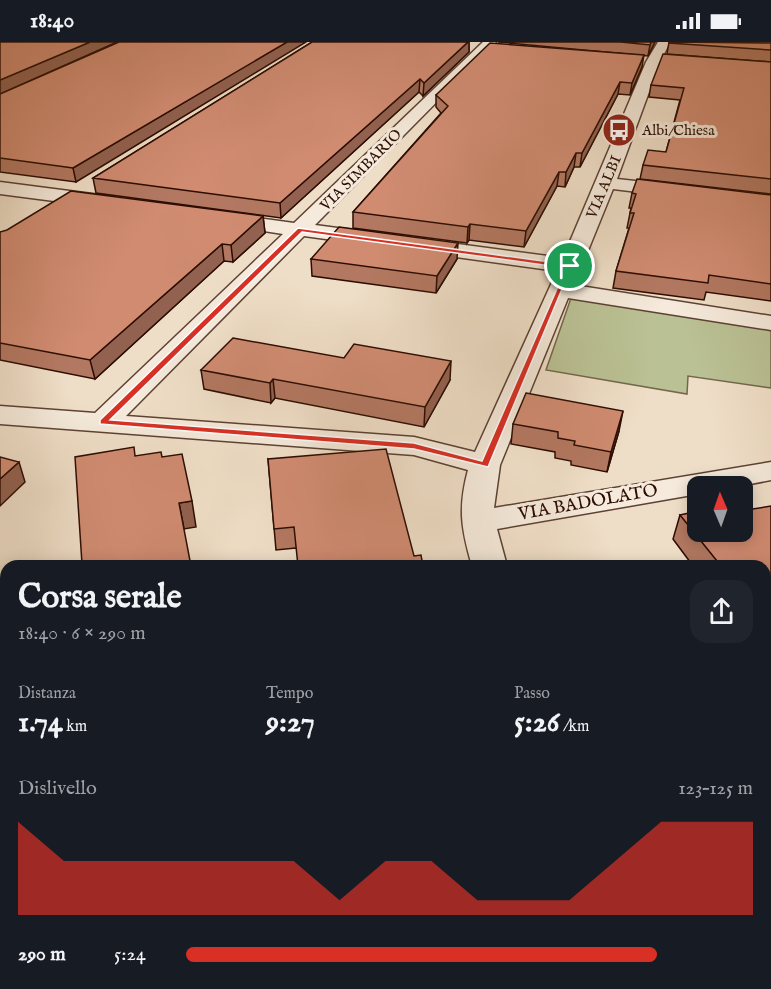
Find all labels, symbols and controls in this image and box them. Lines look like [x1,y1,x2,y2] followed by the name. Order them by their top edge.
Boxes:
[30,7,74,35] text: 18:40
[601,112,637,148] bus stop icon: Albi/Chiesa
[641,121,715,140] place label: Albi/Chiesa
[315,125,406,216] street label: VIA SIMBARIO
[582,152,626,222] street label: VIA ALBI
[544,240,595,291] pin
[553,249,586,282] icon: arrive
[687,476,753,542] north arrow
[687,476,753,542] map controls
[515,479,660,527] street label: VIA BADOLATO
[18,577,182,619] text: Corsa serale
[690,580,753,643] button: share
[18,621,146,646] text: 18:40 · 6 × 290 m
[18,684,76,704] text: Distanza
[266,684,313,704] text: Tempo
[514,684,550,704] text: Passo
[18,704,63,742] text: 1.74
[266,704,315,742] text: 9:27
[514,704,560,742] text: 5:26
[63,717,87,737] text: km
[560,717,589,737] text: /km
[18,776,97,801] text: Dislivello
[678,776,753,801] text: 123–125 m
[18,942,66,967] text: 290 m
[114,942,146,967] text: 5:24

